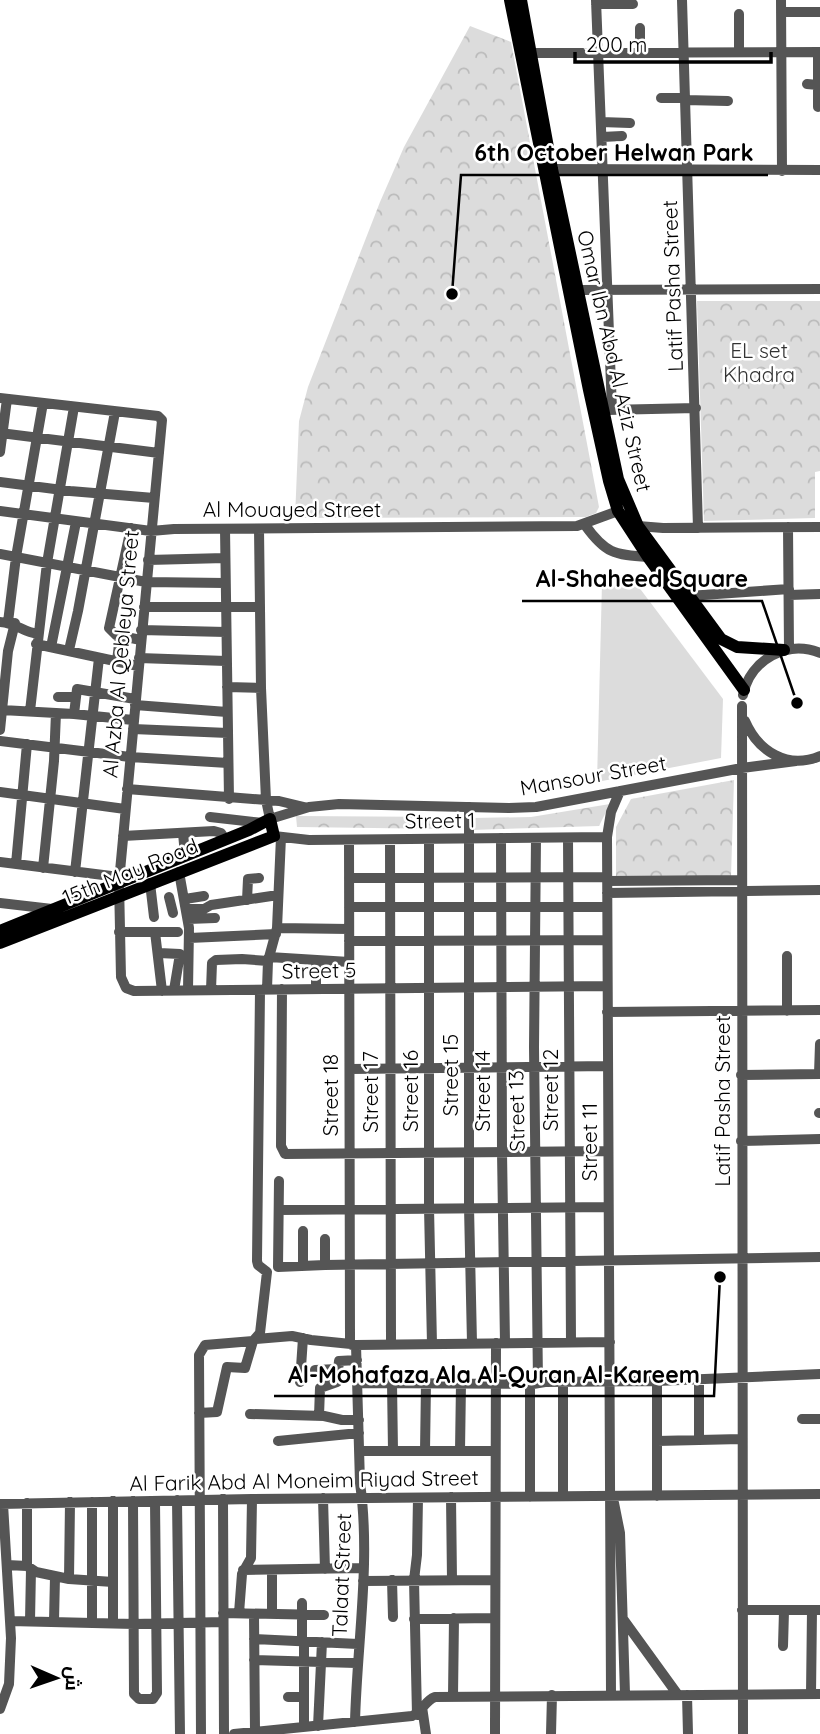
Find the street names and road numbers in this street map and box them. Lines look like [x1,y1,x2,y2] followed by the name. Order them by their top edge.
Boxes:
[656,200,688,372] street label: Latif Pasha Street
[572,228,658,494] street label: Omar Ibn Abd Al Aziz Street
[203,496,381,522] street label: Al Mouayed Street
[96,529,144,779] street label: Al Azba Al Qebleya Street
[518,749,668,801] street label: Mansour Street
[404,806,476,834] street label: Street 1
[58,832,202,910] street label: 15th May Road
[281,956,357,984] street label: Street 5
[709,1015,735,1187] street label: Latif Pasha Street
[437,1034,463,1116] street label: Street 15
[537,1049,563,1131] street label: Street 12
[397,1050,423,1132] street label: Street 16
[469,1050,495,1132] street label: Street 14
[357,1051,383,1133] street label: Street 17
[317,1054,343,1136] street label: Street 18
[502,1070,530,1152] street label: Street 13
[576,1103,602,1181] street label: Street 11
[129,1464,479,1496] street label: Al Farik Abd Al Moneim Riyad Street
[326,1513,356,1637] street label: Talaat Street

